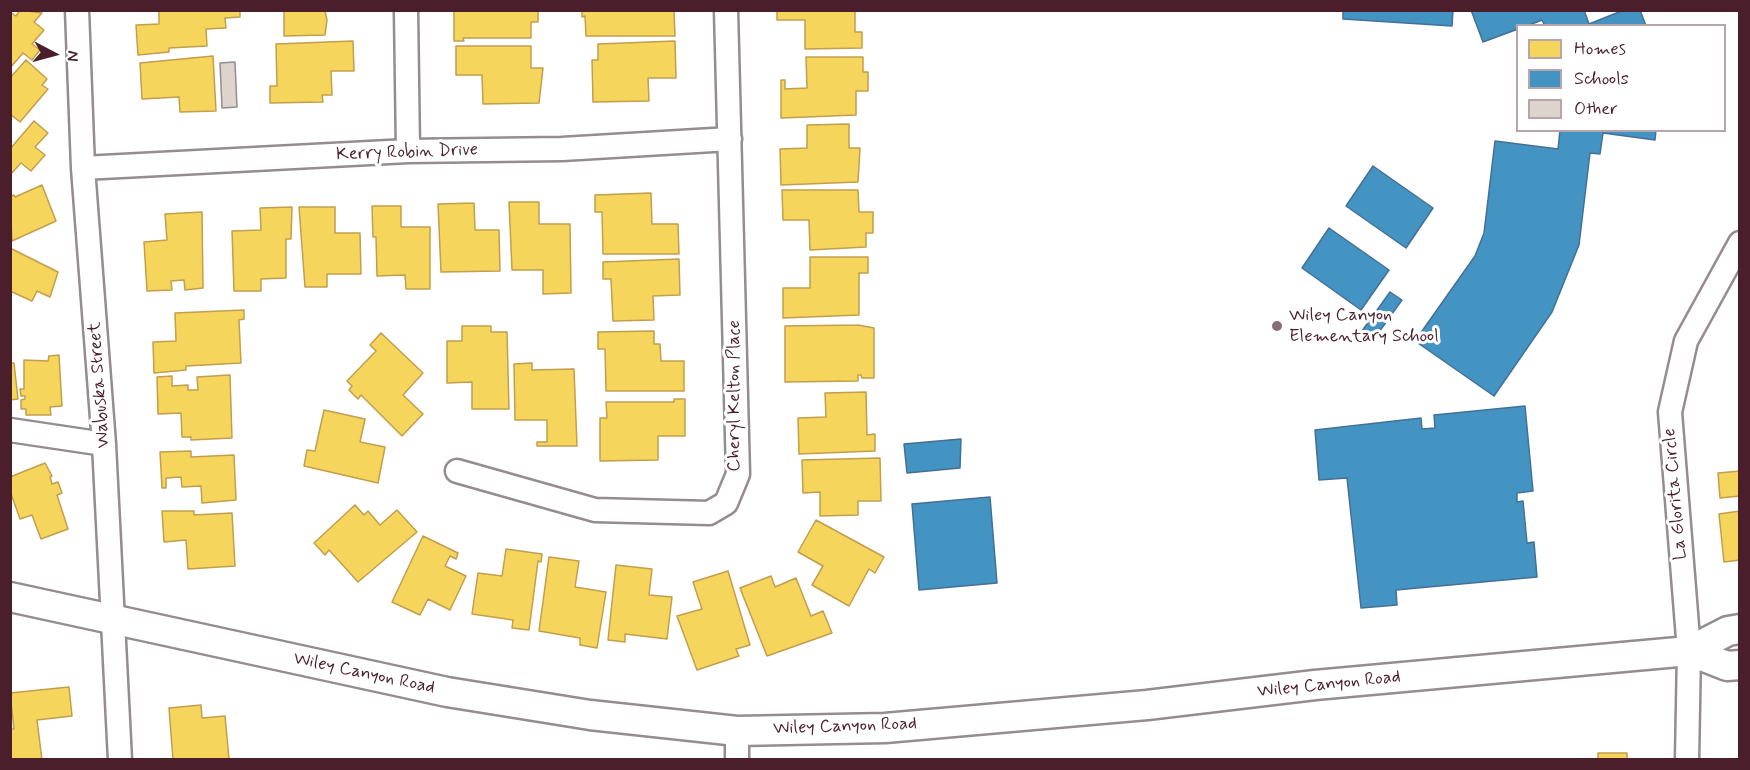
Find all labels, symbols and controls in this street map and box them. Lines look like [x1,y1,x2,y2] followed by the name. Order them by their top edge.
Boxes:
[24,24,84,84] north arrow
[1516,24,1726,132] legend
[1574,37,1626,61] text: Homes
[61,50,83,62] text: N
[1574,67,1629,91] text: Schools
[1574,97,1618,121] text: Other
[336,140,478,166] street label: Kerry Robin Drive
[1289,305,1439,348] place label: Wiley Canyon Elementary School
[1270,319,1284,333] marker: Wiley Canyon Elementary School
[724,320,746,472] street label: Cheryl Kelton Place
[85,321,115,449] street label: Wabuska Street
[1659,427,1693,561] street label: La Glorita Circle
[291,648,437,700] street label: Wiley Canyon Road
[1256,667,1402,703] street label: Wiley Canyon Road
[773,714,917,740] street label: Wiley Canyon Road

